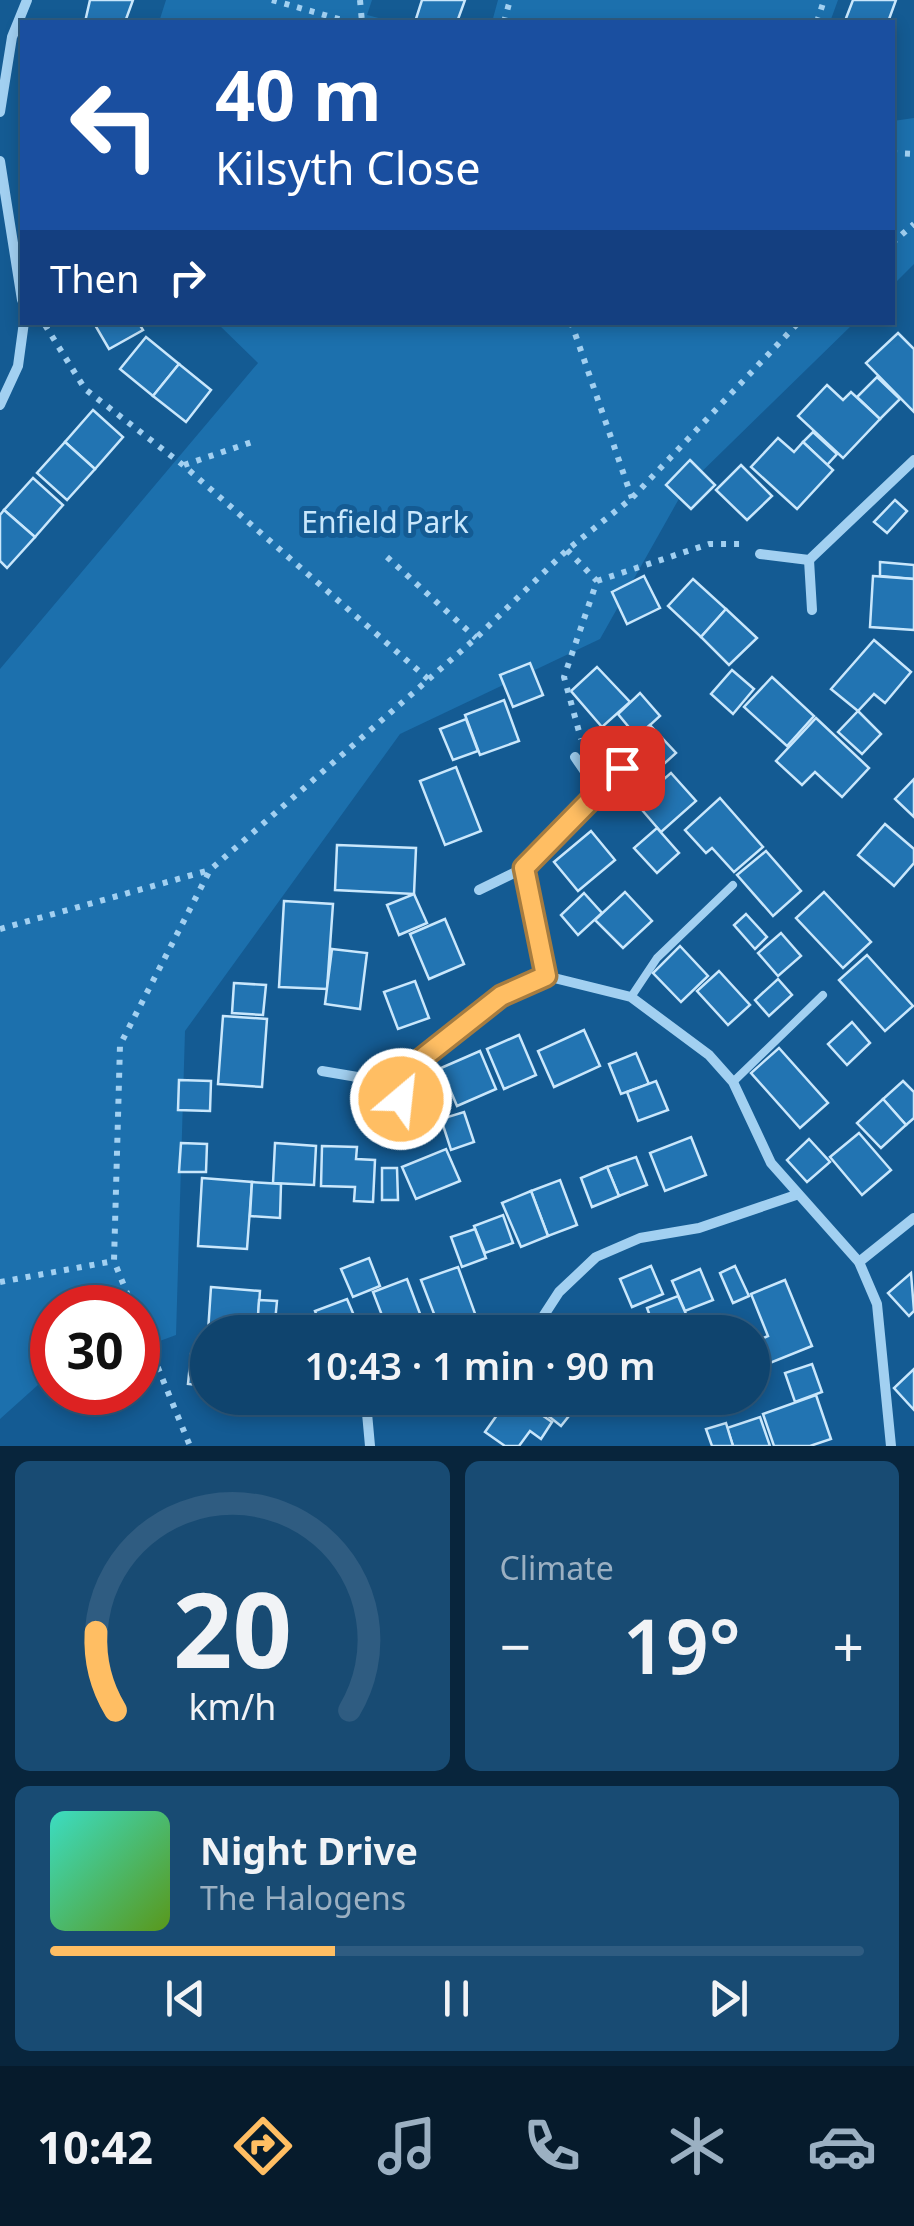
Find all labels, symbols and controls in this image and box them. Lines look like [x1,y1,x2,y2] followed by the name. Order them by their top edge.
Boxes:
[215,46,382,142] text: 40 m
[50,60,180,190] icon: left
[215,137,481,198] text: Kilsyth Close
[160,250,215,305] icon: right
[50,252,140,304] text: Then
[301,501,469,542] park label: Enfield Park
[580,726,665,811] pin
[595,741,650,796] icon: arrive
[349,1047,453,1151] position arrow
[30,1285,160,1415] speed limit sign: 30
[305,1339,655,1391] text: 10:43 · 1 min · 90 m
[500,1546,614,1589] text: Climate
[173,1557,292,1698] text: 20
[623,1594,741,1696] text: 19°
[500,1608,531,1683] text: −
[833,1608,864,1683] text: +
[188,1682,276,1730] text: km/h
[200,1824,418,1876] text: Night Drive
[200,1876,406,1919] text: The Halogens
[158,1971,213,2026] icon: previous
[429,1971,484,2026] icon: pause
[701,1971,756,2026] icon: next
[228,2111,298,2181] icon: directions
[372,2111,442,2181] icon: music
[517,2111,587,2181] icon: phone
[662,2111,732,2181] icon: climate
[807,2111,877,2181] icon: car
[37,2116,153,2177] text: 10:42

